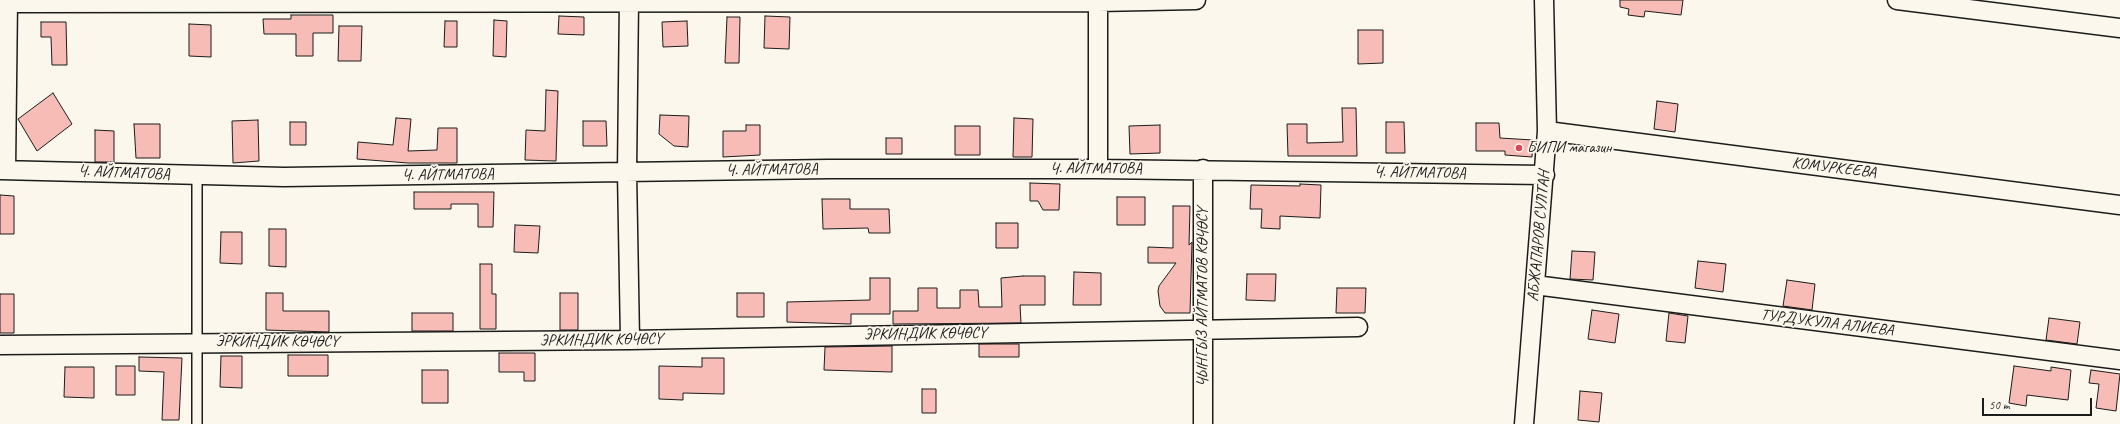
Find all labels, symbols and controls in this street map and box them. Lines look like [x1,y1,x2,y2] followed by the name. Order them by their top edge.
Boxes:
[1527,138,1612,158] place label: БИПИ магазин
[1514,143,1524,153] marker: БИПИ магазин
[1791,153,1877,183] street label: КОМУРКЕЕВА
[1050,159,1142,179] street label: Ч. АЙТМАТОВА
[726,160,818,180] street label: Ч. АЙТМАТОВА
[78,162,170,184] street label: Ч. АЙТМАТОВА
[1374,163,1466,183] street label: Ч. АЙТМАТОВА
[402,165,494,185] street label: Ч. АЙТМАТОВА
[1524,170,1554,302] street label: АБЖАПАРОВ СУЛТАН
[1193,207,1213,387] street label: ЧЫНГЫЗ АЙТМАТОВ КӨЧӨСҮ
[1760,305,1894,341] street label: ТУРДУКУЛА АЛИЕВА
[863,323,987,345] street label: ЭРКИНДИК КӨЧӨСҮ
[539,329,663,351] street label: ЭРКИНДИК КӨЧӨСҮ
[216,332,338,352] street label: ЭРКИНДИК КӨЧӨСҮ
[1984,390,2094,416] scale bar
[1989,397,2009,413] text: 50 m

